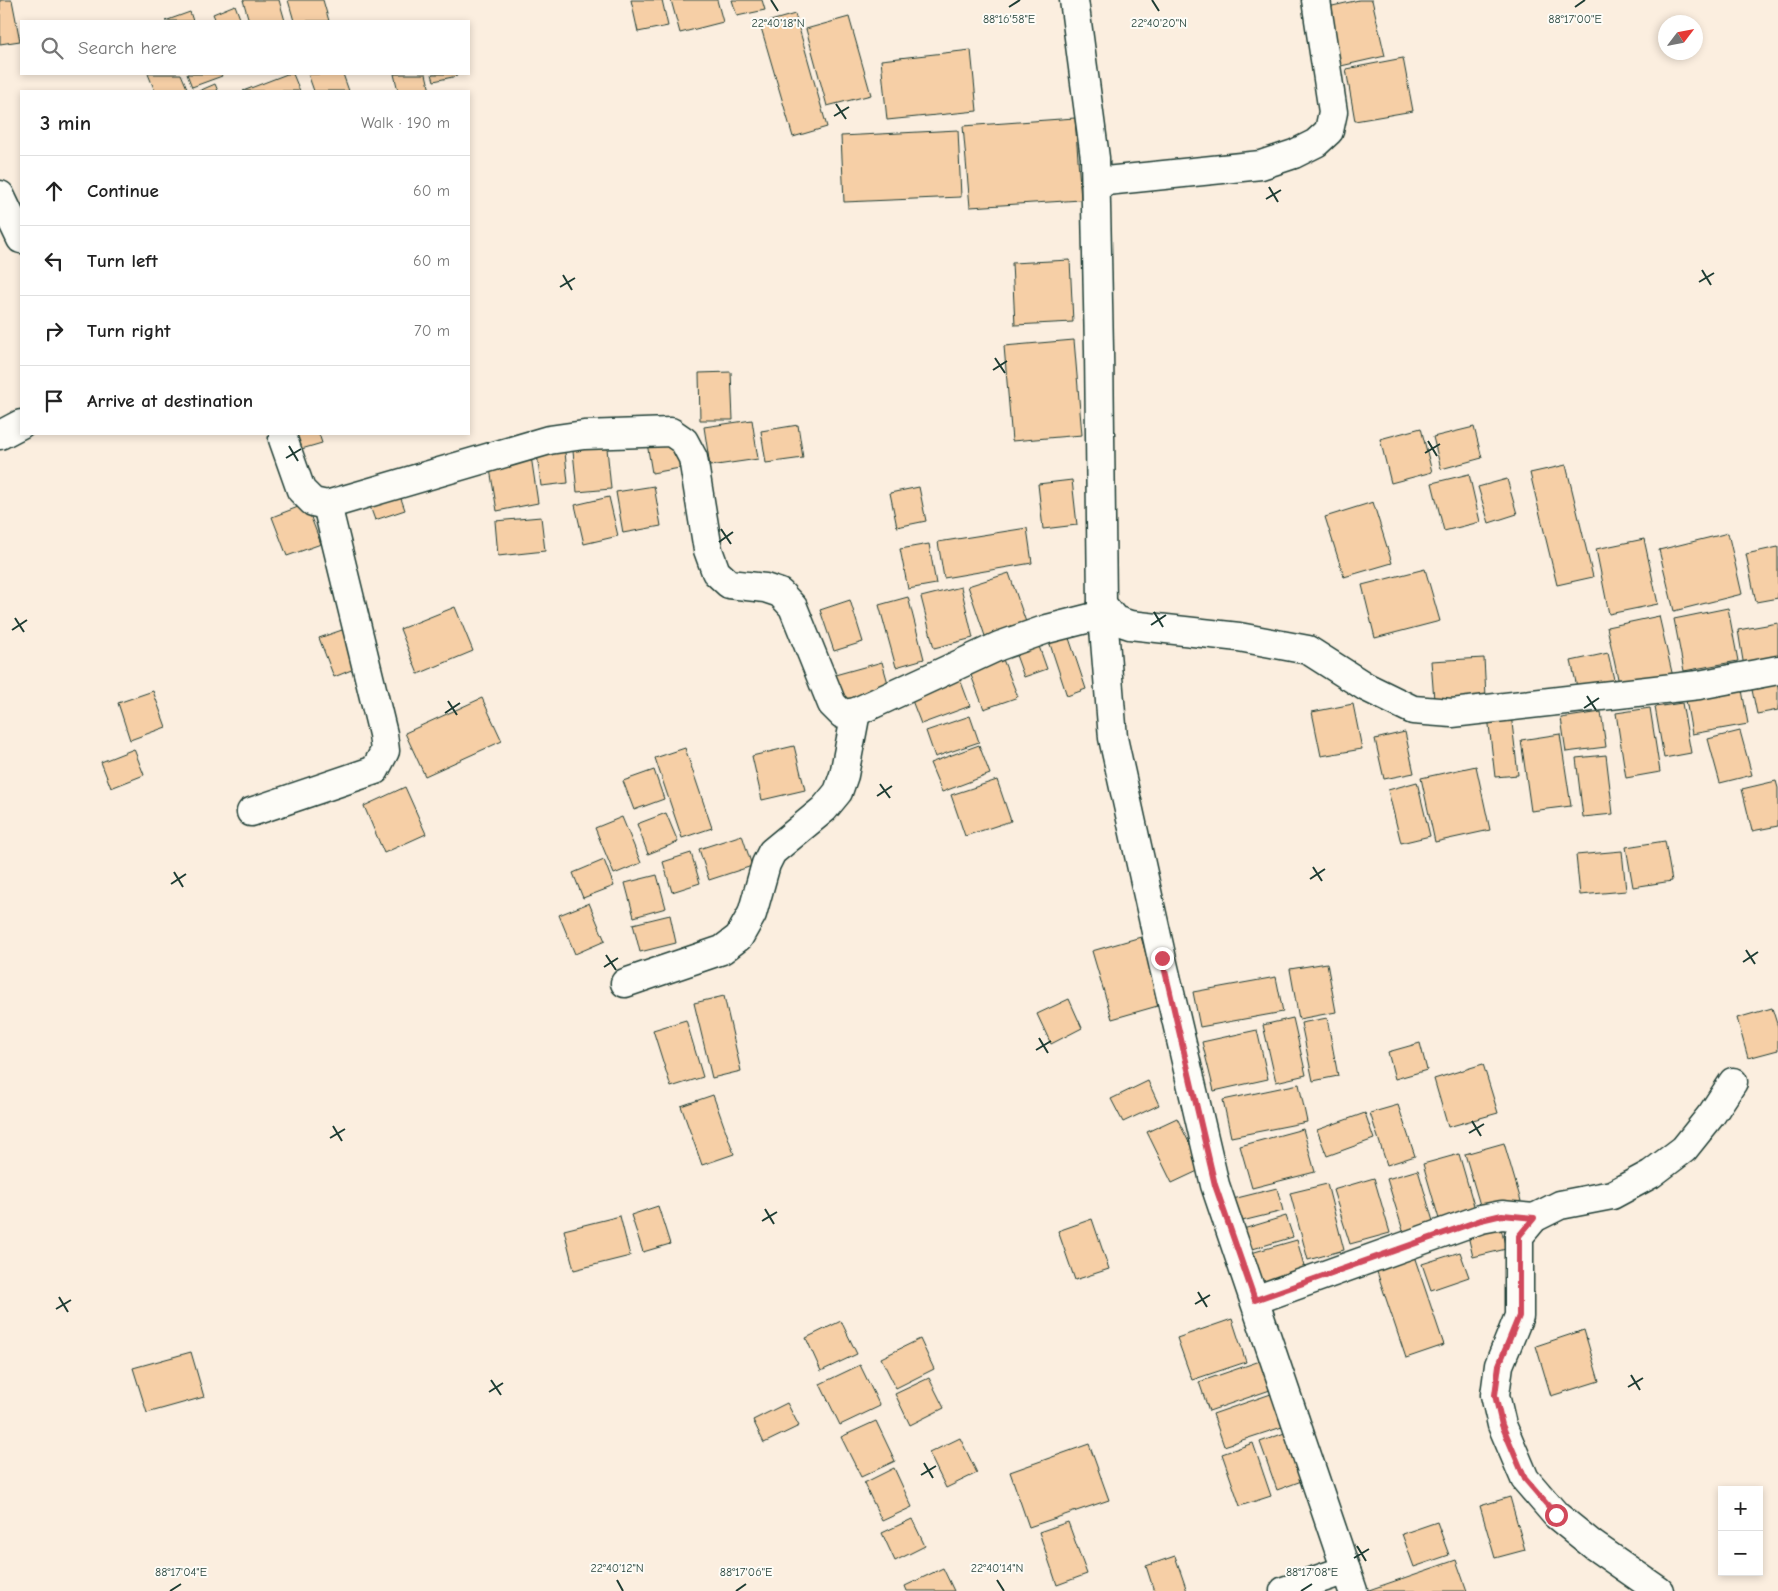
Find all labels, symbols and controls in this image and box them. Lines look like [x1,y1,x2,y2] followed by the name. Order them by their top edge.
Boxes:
[983,12,1035,26] text: 88°16'58"E
[1548,12,1602,26] text: 88°17'00"E
[1658,15,1703,60] north arrow
[751,16,805,30] text: 22°40'18"N
[1131,16,1187,30] text: 22°40'20"N
[20,20,470,75] search box
[38,34,66,62] icon: search
[78,37,177,59] text: Search here
[40,111,91,135] text: 3 min
[361,114,450,132] text: Walk · 190 m
[40,177,68,205] icon: ahead
[87,180,159,202] text: Continue
[413,182,450,200] text: 60 m
[40,247,68,275] icon: left
[87,250,158,272] text: Turn left
[413,252,450,270] text: 60 m
[40,317,68,345] icon: right
[87,320,171,342] text: Turn right
[414,322,450,340] text: 70 m
[40,387,68,415] icon: arrive
[87,390,253,412] text: Arrive at destination
[1151,947,1174,970] route end
[1718,1486,1763,1576] map controls
[1718,1486,1763,1531] button: +
[1545,1504,1568,1527] route start
[1718,1531,1763,1576] button: −
[590,1561,644,1575] text: 22°40'12"N
[971,1561,1023,1575] text: 22°40'14"N
[155,1565,207,1579] text: 88°17'04"E
[720,1565,772,1579] text: 88°17'06"E
[1286,1565,1338,1579] text: 88°17'08"E

